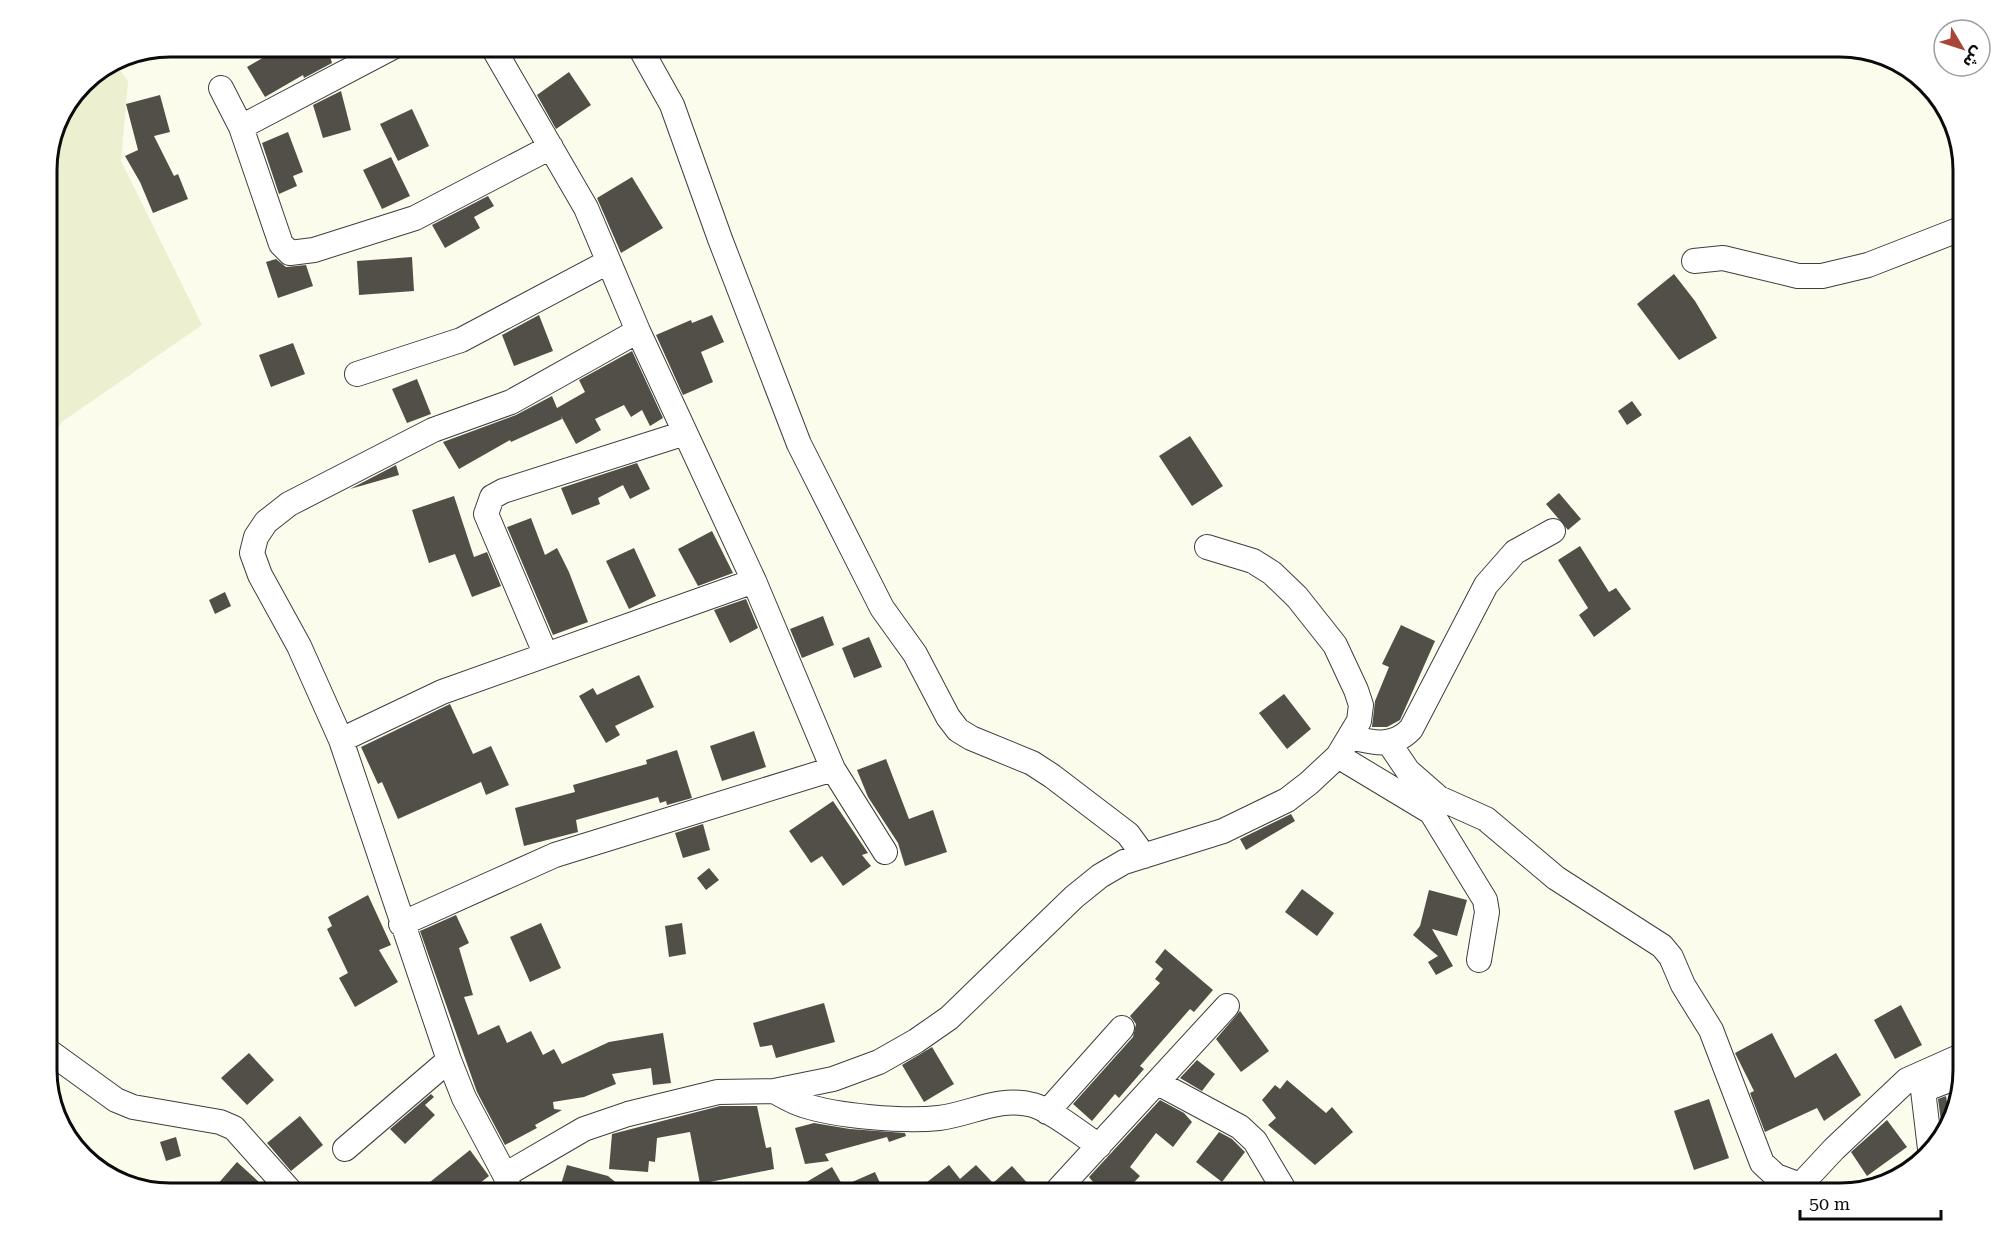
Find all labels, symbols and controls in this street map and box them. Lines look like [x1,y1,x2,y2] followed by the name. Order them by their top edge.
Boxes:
[1932,18,1992,78] north arrow
[1959,43,1988,72] text: ش
[1800,1183,1941,1221] scale bar
[1809,1193,1850,1214] text: 50 m

